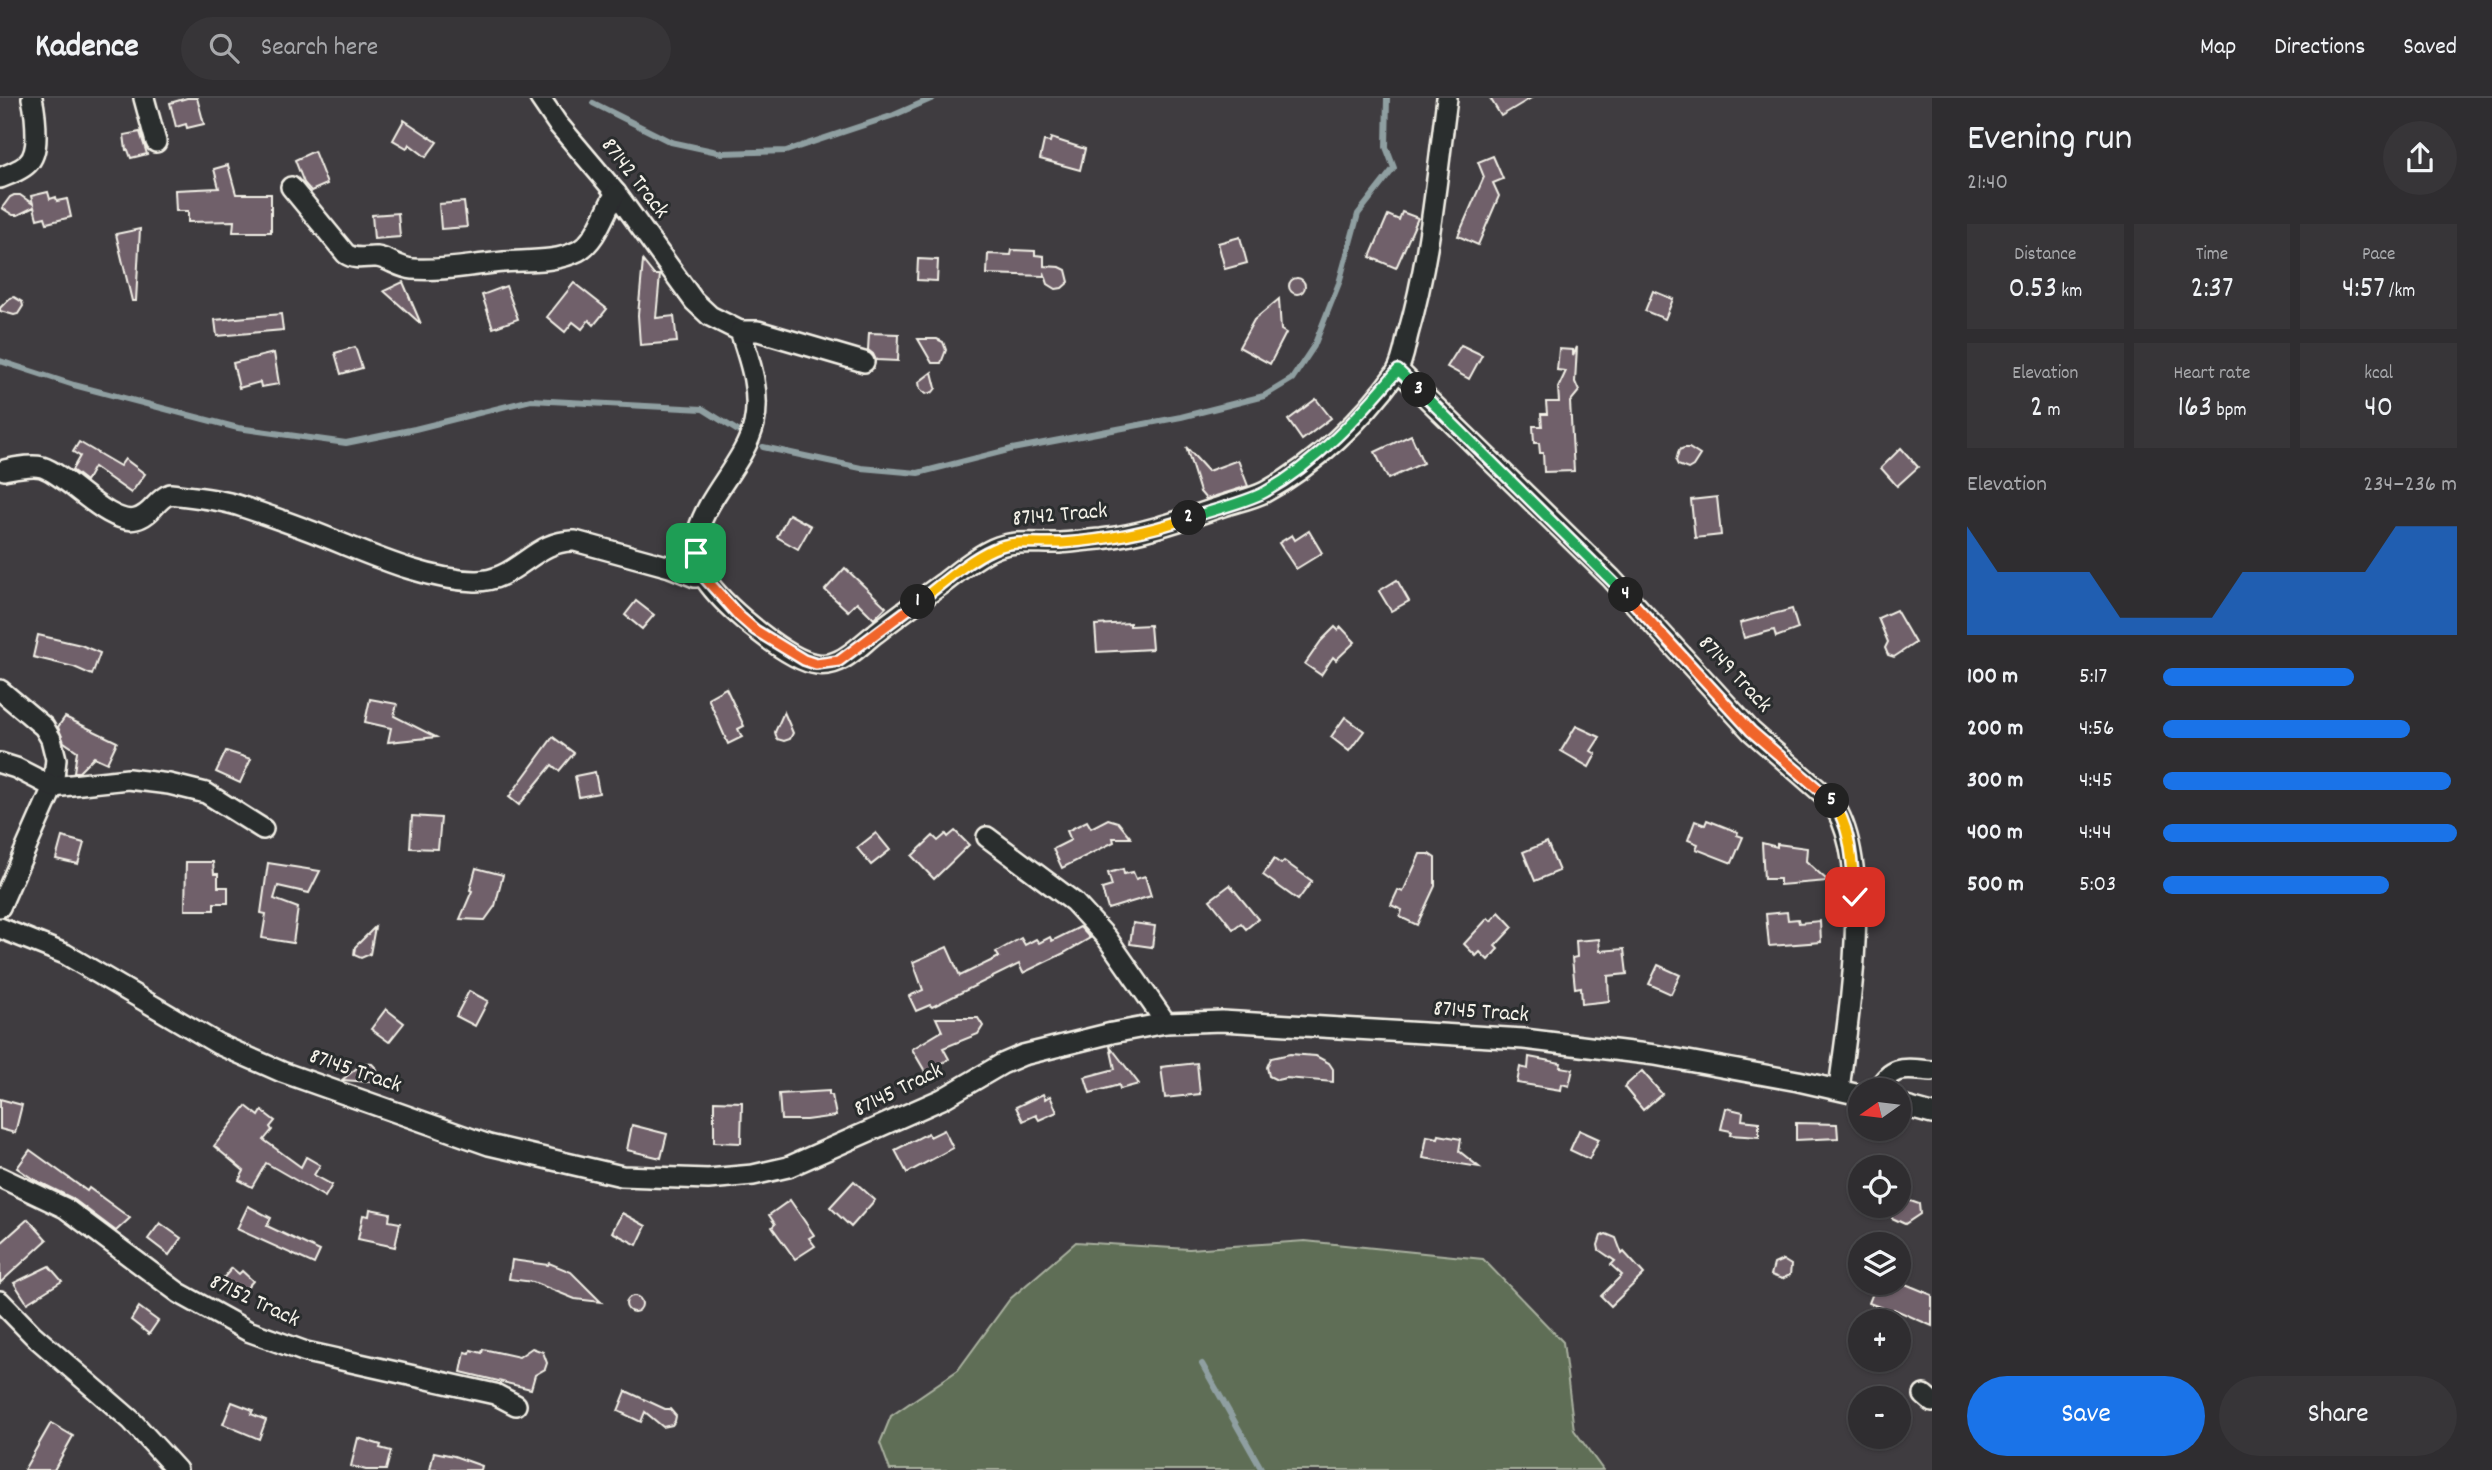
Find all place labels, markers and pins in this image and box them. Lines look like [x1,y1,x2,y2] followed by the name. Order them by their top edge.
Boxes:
[1402,372,1436,408] pin: 3
[1172,500,1206,536] pin: 2
[666,523,726,583] pin
[1608,578,1644,612] pin: 4
[900,584,936,620] pin: 1
[1814,784,1850,818] pin: 5
[1825,867,1885,927] pin

